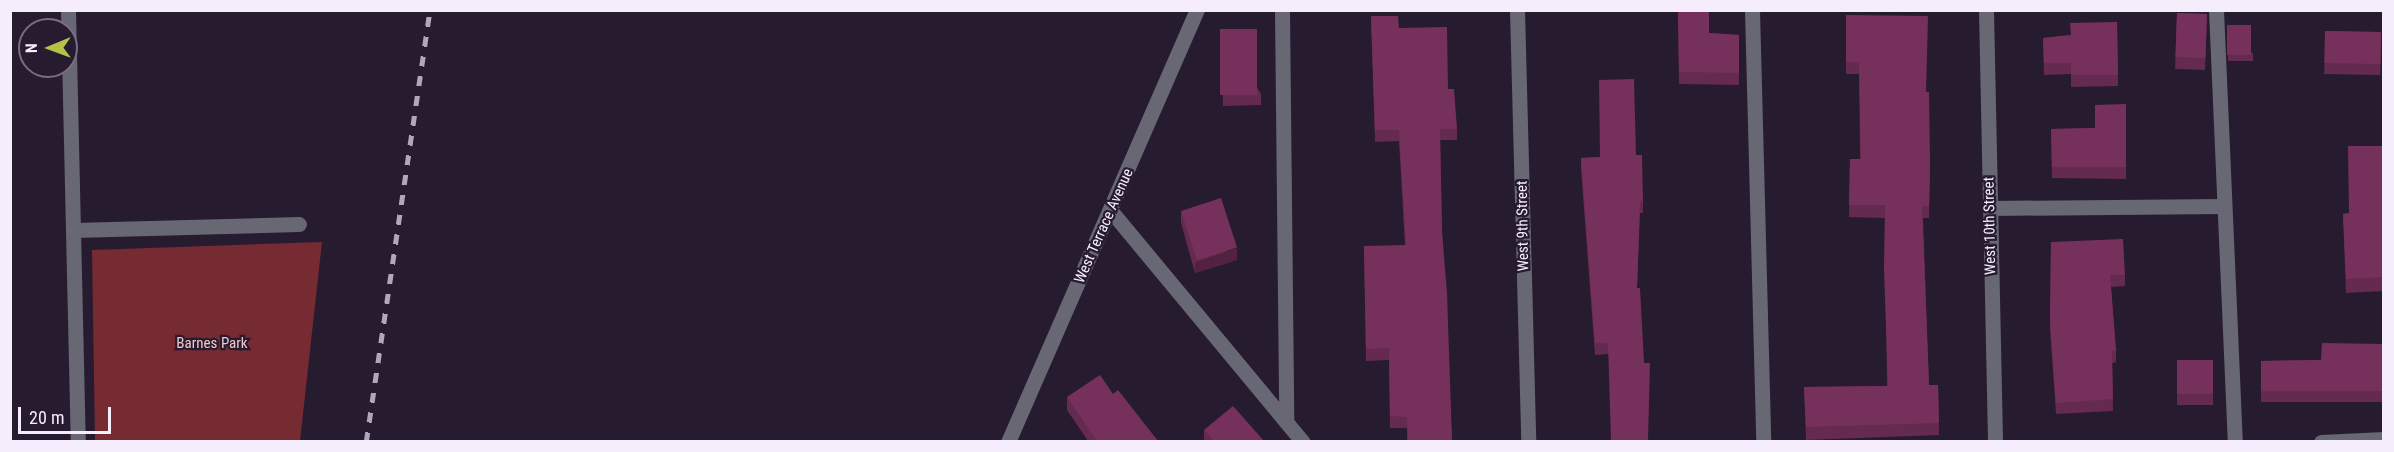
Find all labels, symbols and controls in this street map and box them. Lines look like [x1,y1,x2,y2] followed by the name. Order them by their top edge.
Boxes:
[18,18,78,78] north arrow
[22,43,41,53] text: N
[1071,166,1137,286] street label: West Terrace Avenue
[1980,177,2000,275] street label: West 10th Street
[1513,181,1533,271] street label: West 9th Street
[176,335,248,353] park label: Barnes Park
[21,395,114,433] scale bar
[29,407,64,428] text: 20 m

